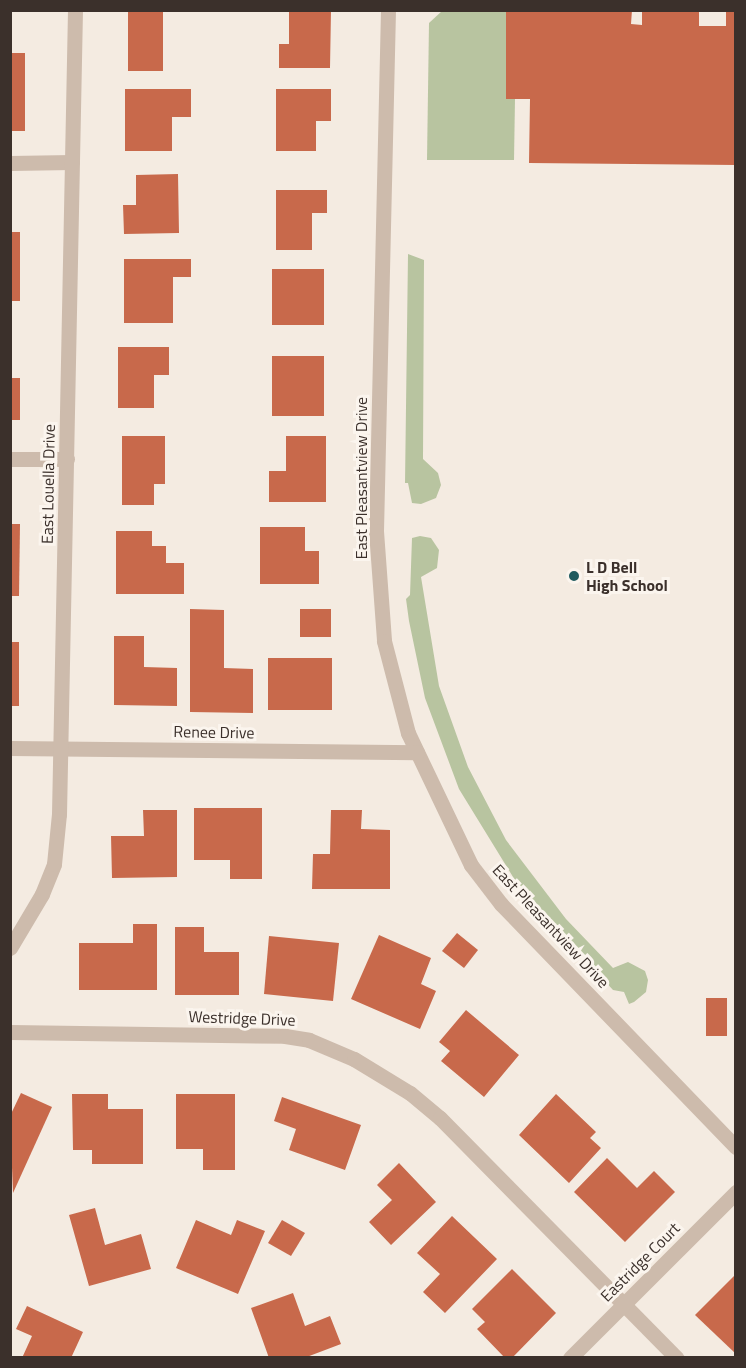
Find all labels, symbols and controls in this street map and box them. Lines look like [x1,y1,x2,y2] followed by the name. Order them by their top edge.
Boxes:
[351,397,371,559] street label: East Pleasantview Drive
[37,424,59,544] street label: East Louella Drive
[586,557,668,595] place label: L D Bell High School
[567,569,581,583] marker: L D Bell High School
[173,722,255,742] street label: Renee Drive
[489,860,613,992] street label: East Pleasantview Drive
[188,1007,296,1029] street label: Westridge Drive
[596,1218,684,1306] street label: Eastridge Court

